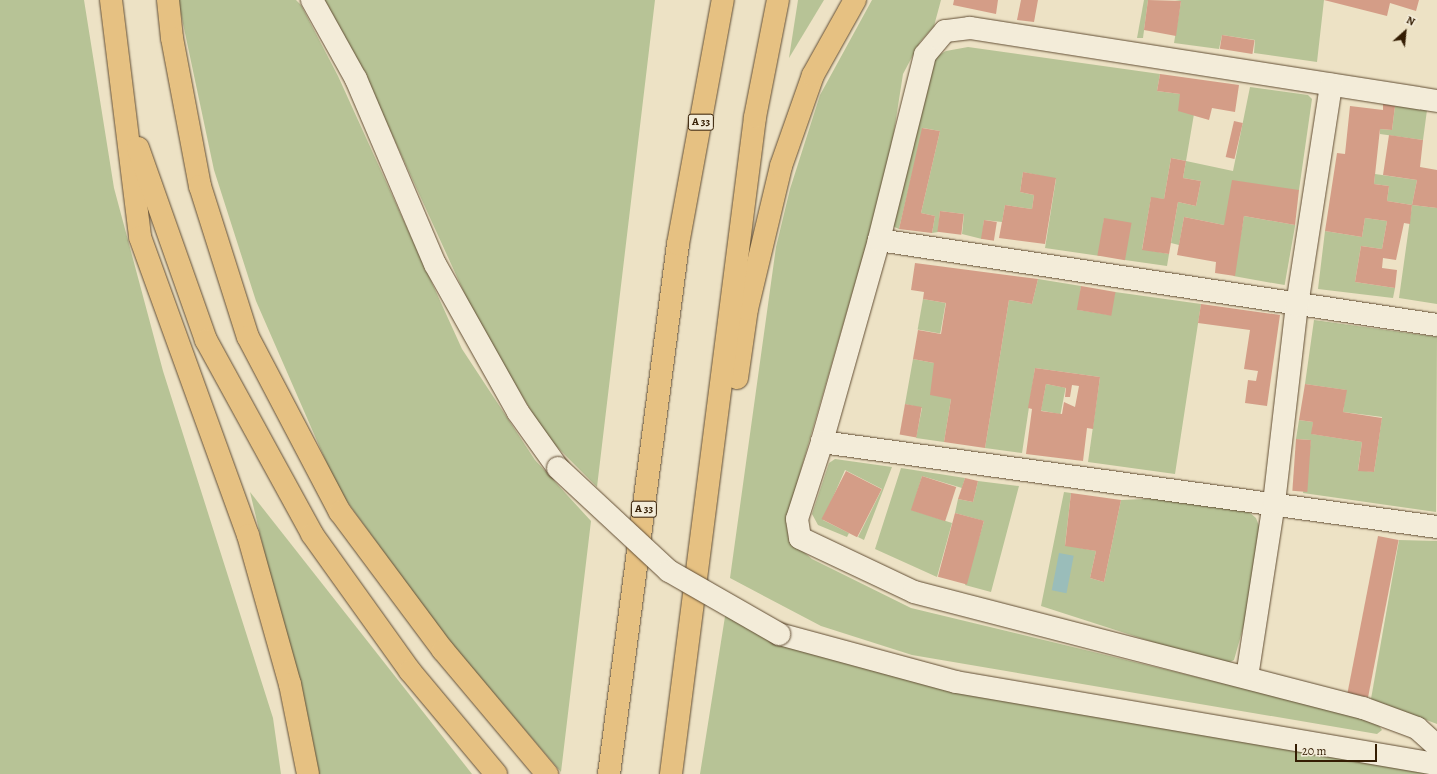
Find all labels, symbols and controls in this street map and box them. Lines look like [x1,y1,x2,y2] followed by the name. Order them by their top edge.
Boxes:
[1385,12,1425,52] north arrow
[1404,12,1418,29] text: N
[687,113,715,131] road number: A 33
[630,500,658,518] road number: A 33
[1297,736,1379,762] scale bar
[1302,743,1326,759] text: 20 m

